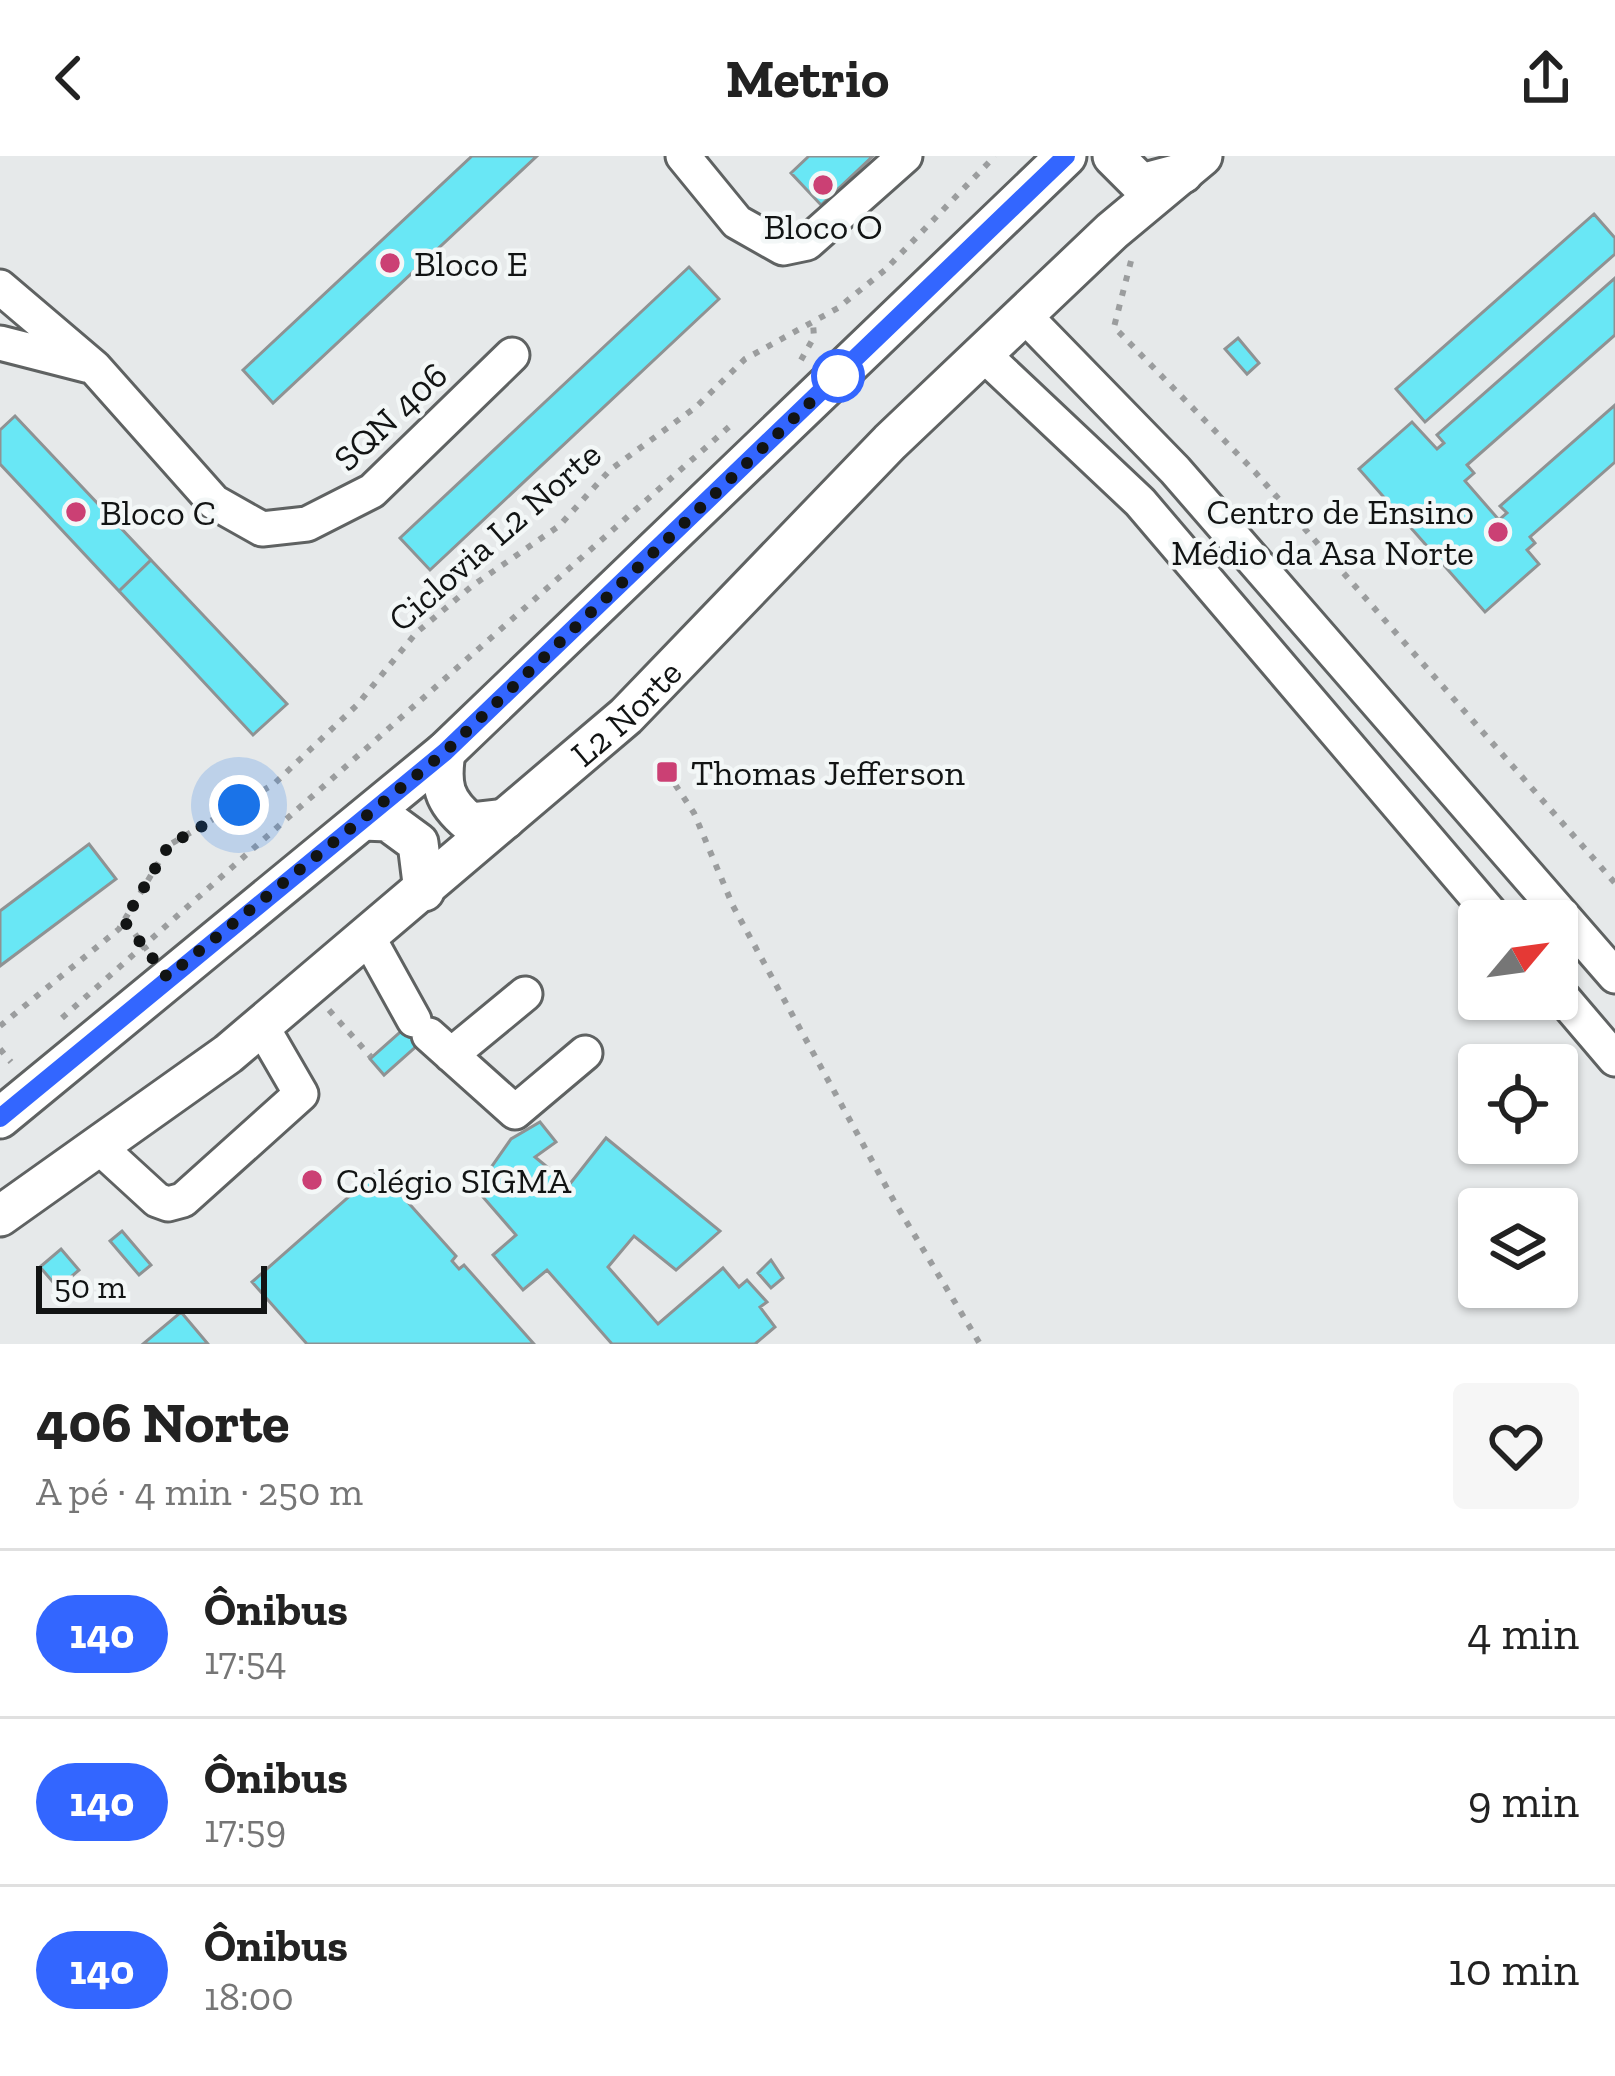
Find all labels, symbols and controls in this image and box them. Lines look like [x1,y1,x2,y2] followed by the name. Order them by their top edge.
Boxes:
[36,45,102,111] icon: back
[1513,45,1579,111] icon: share
[726,46,889,111] text: Metrio
[810,172,836,198] marker: Bloco O
[763,205,883,248] place label: Bloco O
[414,242,528,285] place label: Bloco E
[377,250,403,276] marker: Bloco E
[813,351,863,401] unlabelled marker
[325,353,456,480] street label: SQN 406
[379,432,609,640] street label: Ciclovia L2 Norte
[1171,490,1474,574] place label: Centro de Ensino Médio da Asa Norte
[100,491,216,534] place label: Bloco C
[63,499,89,525] marker: Bloco C
[1485,519,1511,545] marker: Centro de Ensino Médio da Asa Norte
[562,651,691,775] street label: L2 Norte
[691,751,965,794] place label: Thomas Jefferson
[654,759,680,785] marker: Thomas Jefferson
[209,775,269,835] your location
[1458,900,1578,1020] north arrow
[1458,900,1578,1308] map controls
[1458,1044,1578,1164] button: locate
[336,1159,572,1202] place label: Colégio SIGMA
[299,1167,325,1193] marker: Colégio SIGMA
[1458,1188,1578,1308] button: layers
[36,1260,267,1313] scale bar
[54,1267,126,1306] text: 50 m
[1453,1383,1579,1509] button: heart
[36,1388,290,1457] text: 406 Norte
[36,1468,363,1515] text: A pé · 4 min · 250 m
[204,1583,348,1637] text: Ônibus
[1467,1607,1579,1661] text: 4 min
[69,1608,135,1659] text: 140
[204,1637,286,1684] text: 17:54
[204,1751,348,1805] text: Ônibus
[1468,1775,1579,1829] text: 9 min
[69,1776,135,1827] text: 140
[204,1805,286,1852] text: 17:59
[204,1919,348,1973] text: Ônibus
[1448,1943,1579,1997] text: 10 min
[69,1944,135,1995] text: 140
[204,1973,294,2020] text: 18:00

